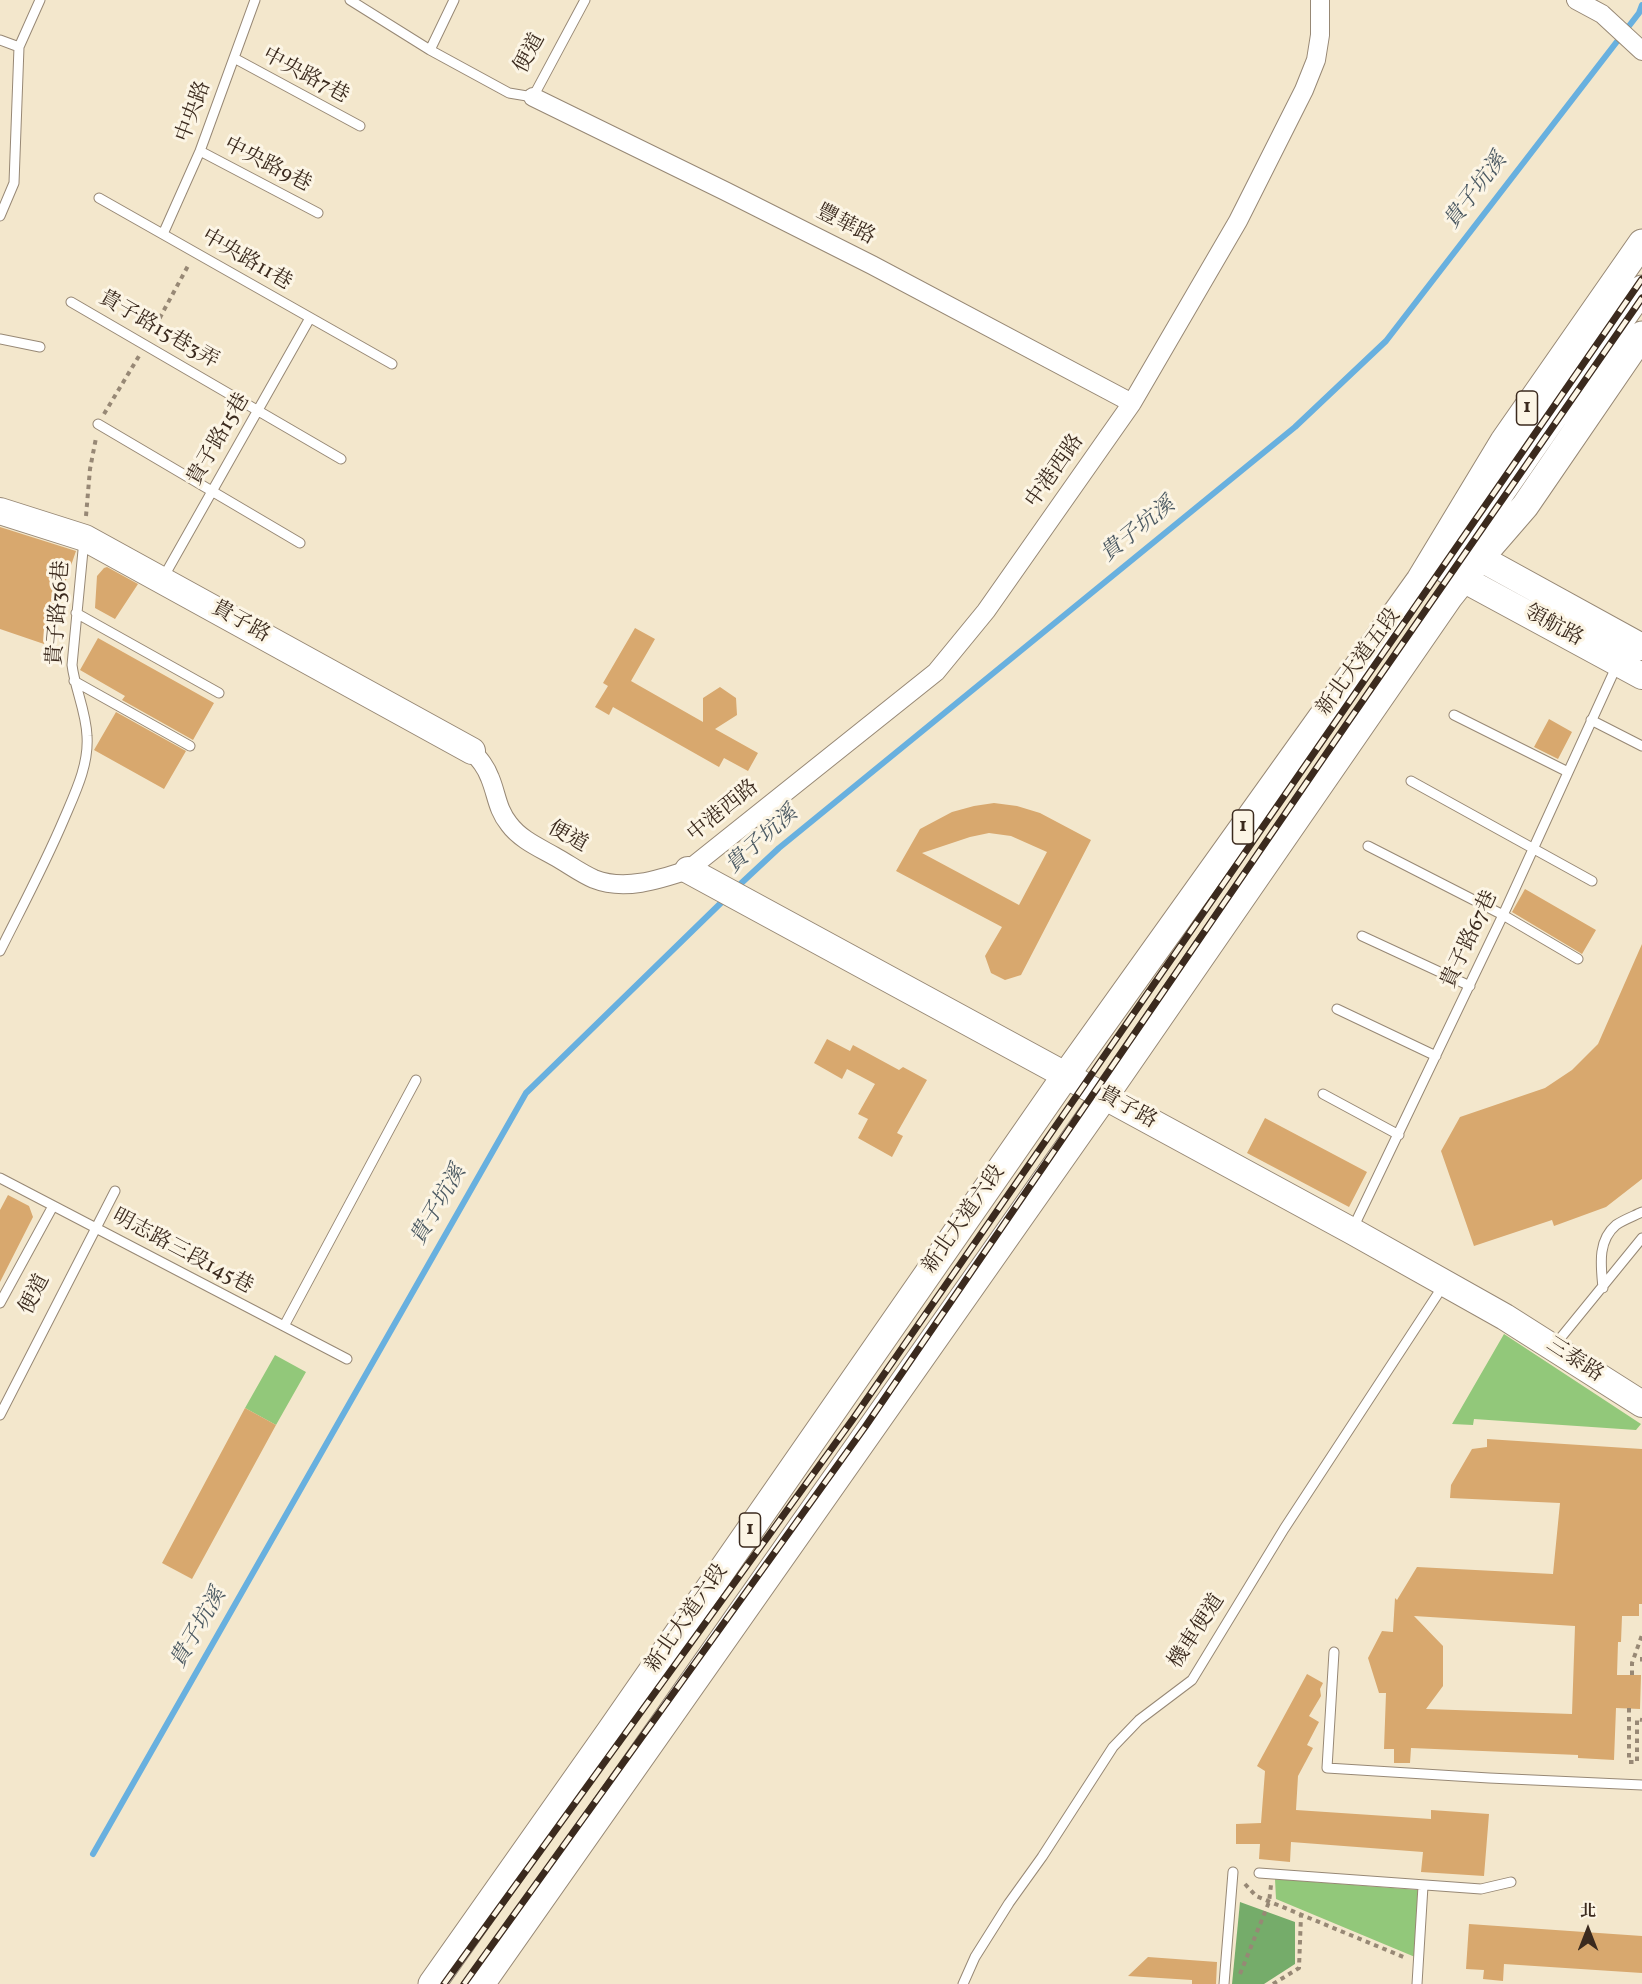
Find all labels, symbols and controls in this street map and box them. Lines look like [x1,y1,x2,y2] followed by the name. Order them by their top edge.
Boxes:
[510,30,552,78] street label: 便道
[258,44,352,110] street label: 中央路7巷
[172,78,218,146] street label: 中央路
[219,133,315,199] street label: 中央路9巷
[1440,149,1514,235] water label: 貴子坑溪
[811,200,879,252] street label: 豐華路
[196,225,296,297] street label: 中央路11巷
[94,287,222,375] street label: 貴子路15巷3弄
[184,389,256,491] street label: 貴子路15巷
[1516,391,1538,425] road number: 1
[1022,430,1090,514] street label: 中港西路
[1096,493,1182,569] water label: 貴子坑溪
[44,560,76,666] street label: 貴子路36巷
[206,597,274,649] street label: 貴子路
[1519,601,1587,653] street label: 領航路
[1313,605,1407,721] street label: 新北大道五段
[683,776,765,848] street label: 中港西路
[721,802,805,880] water label: 貴子坑溪
[1232,810,1254,844] road number: 1
[543,817,591,859] street label: 便道
[1437,887,1505,993] street label: 貴子路67巷
[1093,1083,1161,1135] street label: 貴子路
[407,1161,473,1251] water label: 貴子坑溪
[919,1161,1011,1279] street label: 新北大道六段
[107,1205,257,1301] street label: 明志路三段145巷
[15,1271,57,1319] street label: 便道
[1541,1333,1607,1389] street label: 三泰路
[740,1513,760,1547] road number: 1
[642,1560,734,1678] street label: 新北大道六段
[167,1584,233,1674] water label: 貴子坑溪
[1165,1590,1231,1674] street label: 機車便道
[1558,1900,1618,1960] north arrow
[1580,1901,1596,1923] text: 北

